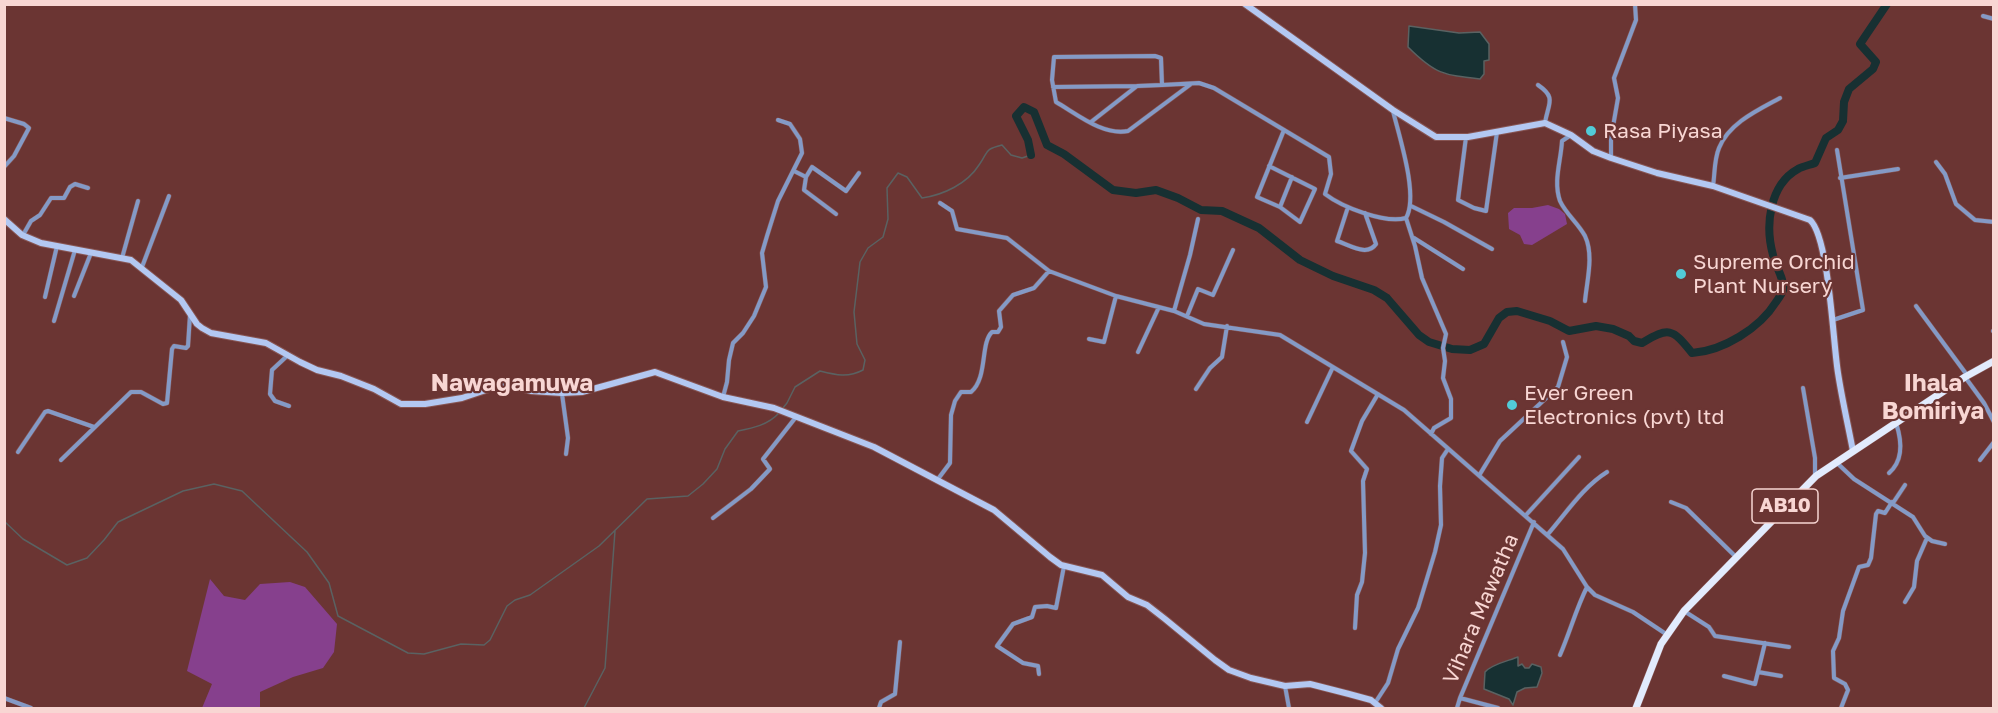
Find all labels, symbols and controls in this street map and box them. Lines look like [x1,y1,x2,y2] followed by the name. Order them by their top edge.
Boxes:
[1603,118,1723,144] place label: Rasa Piyasa
[1584,124,1598,138] marker: Rasa Piyasa
[1693,249,1855,299] place label: Supreme Orchid Plant Nursery
[1674,267,1688,281] marker: Supreme Orchid Plant Nursery
[431,369,593,397] district label: Nawagamuwa
[1882,369,1984,425] district label: Ihala Bomiriya
[1524,380,1724,430] place label: Ever Green Electronics (pvt) ltd
[1505,398,1519,412] marker: Ever Green Electronics (pvt) ltd
[1752,489,1818,523] road number: AB10
[1438,530,1524,688] street label: Vihara Mawatha

